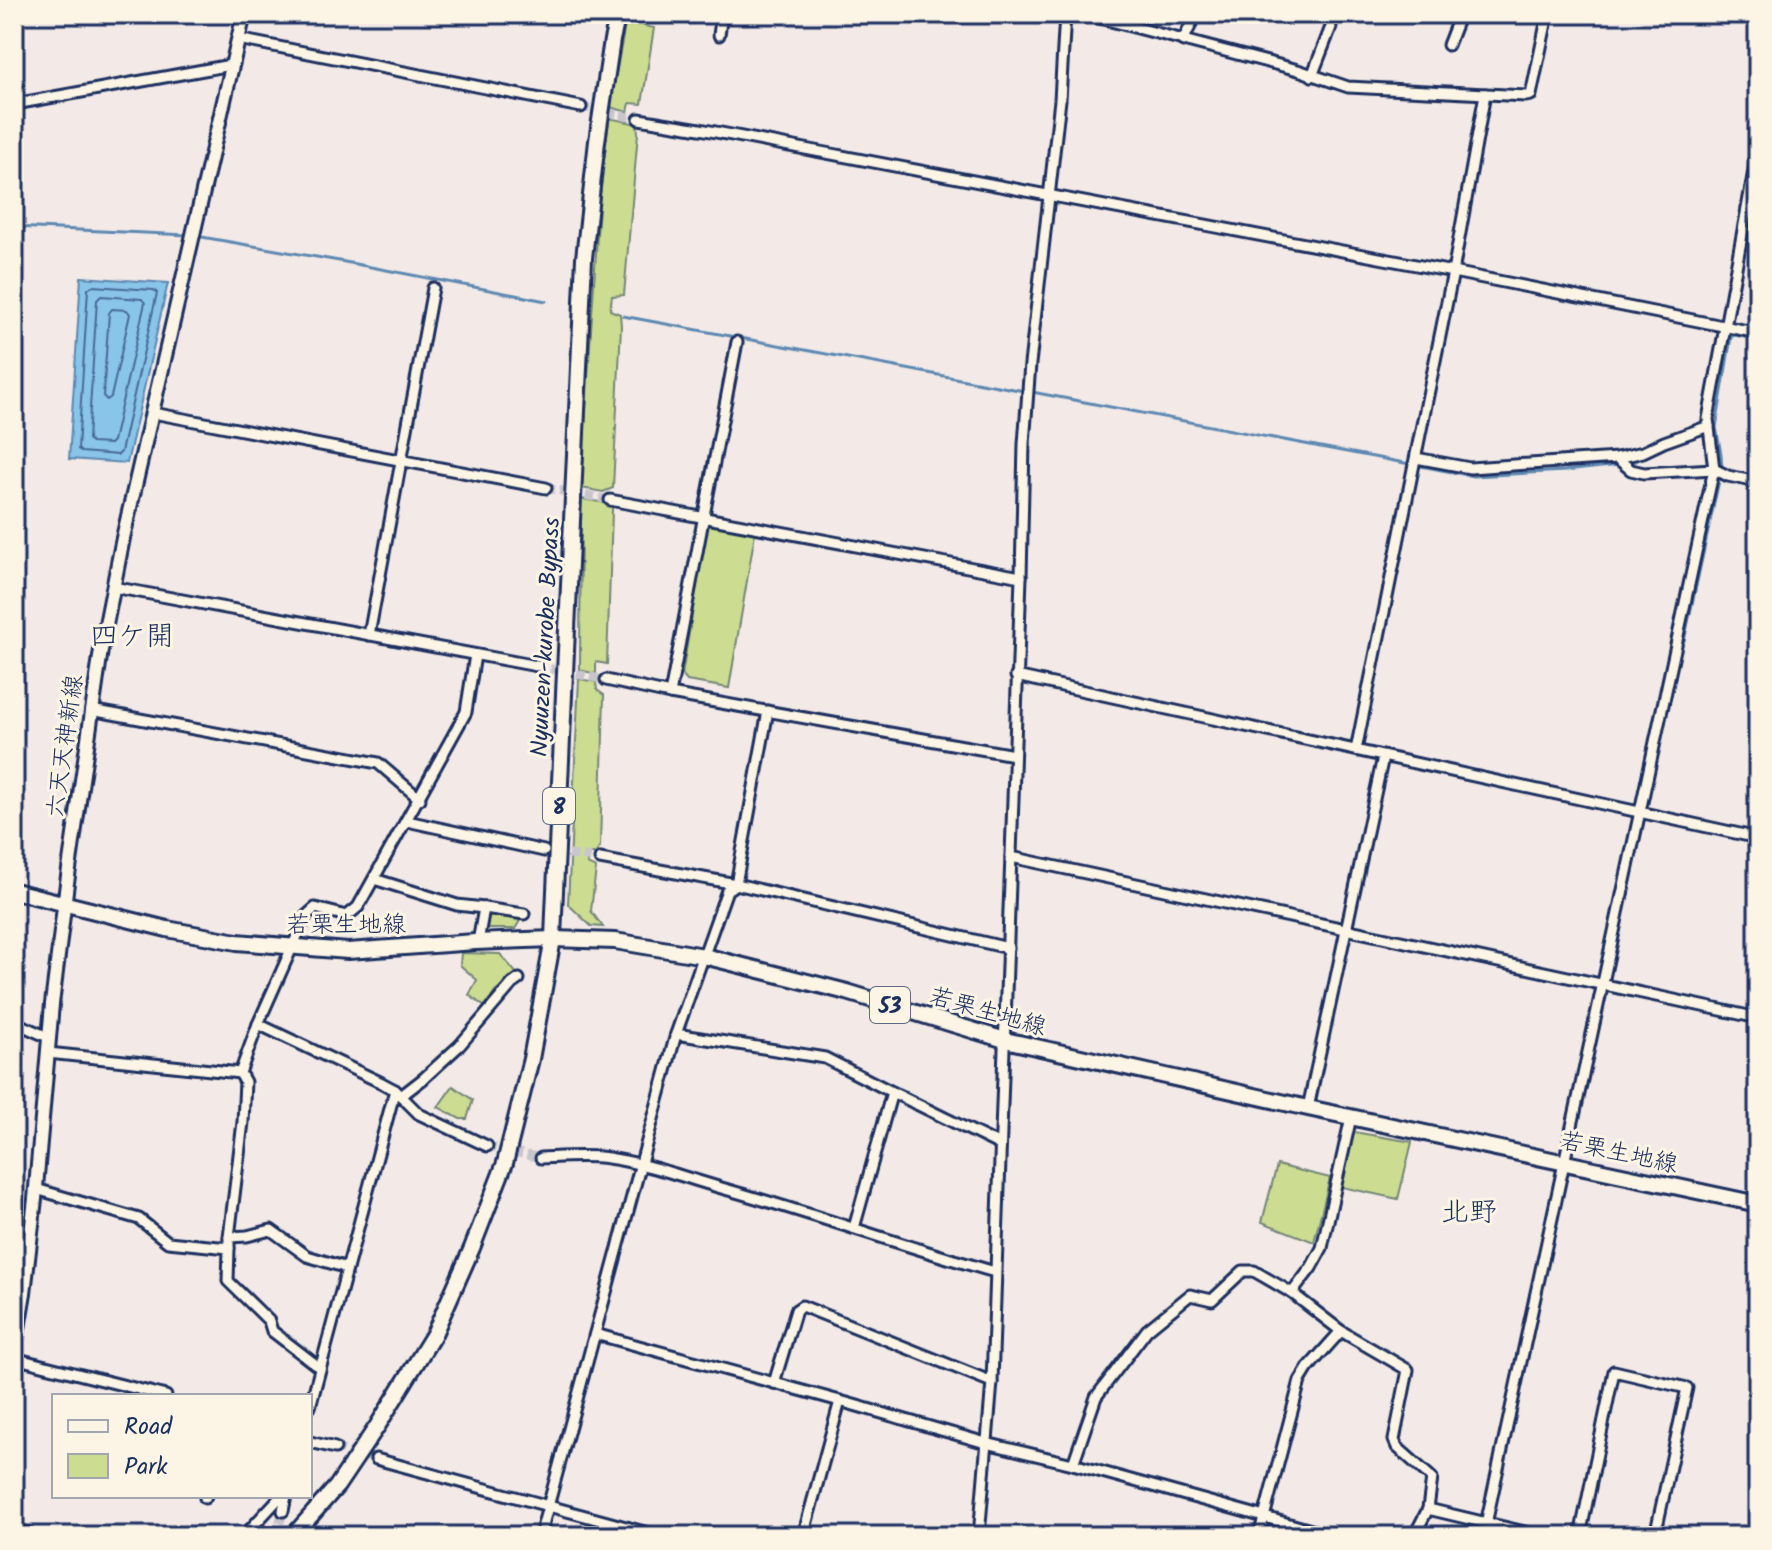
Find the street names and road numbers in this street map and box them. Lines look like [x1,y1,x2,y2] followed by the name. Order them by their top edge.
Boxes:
[521,516,572,758] street label: Nyuuzen-kurobe Bypass
[36,672,95,820] street label: 六天天神新線
[543,788,575,824] road number: 8
[286,906,406,945] street label: 若栗生地線
[925,977,1051,1048] street label: 若栗生地線
[870,987,910,1023] road number: 53
[1556,1122,1681,1185] street label: 若栗生地線

